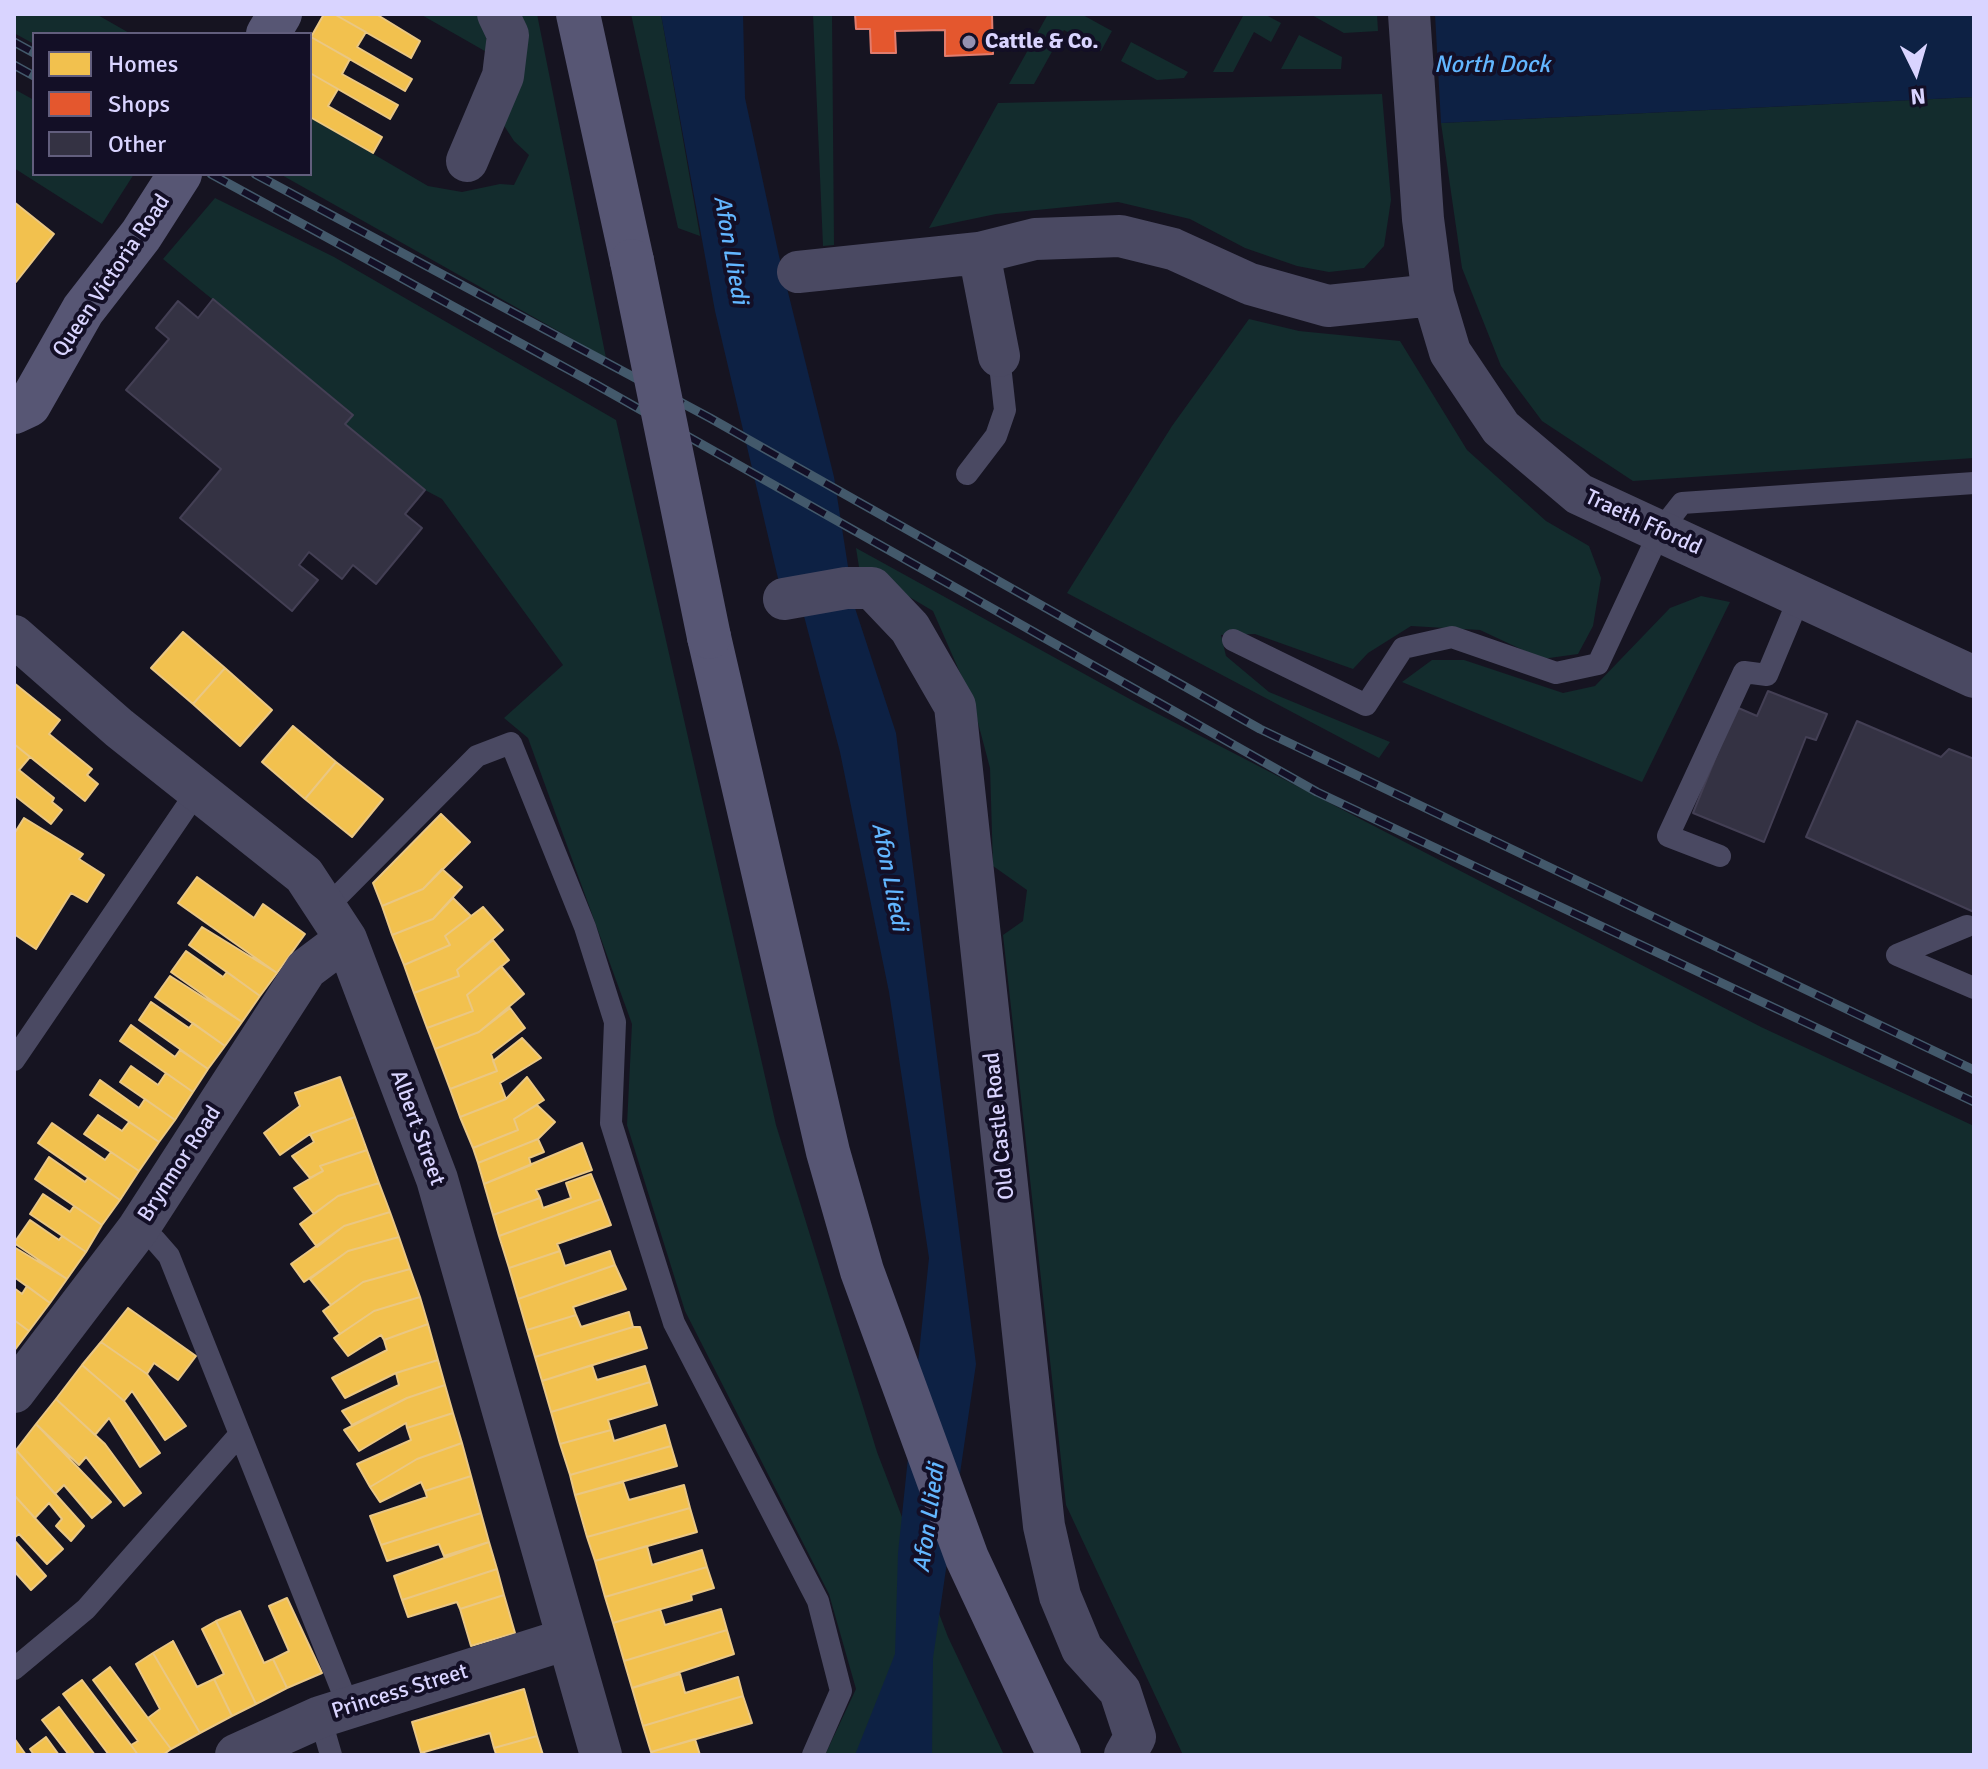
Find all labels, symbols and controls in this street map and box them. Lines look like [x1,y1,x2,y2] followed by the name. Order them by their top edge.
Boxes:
[985,29,1099,55] place label: Cattle & Co.
[32,32,312,176] legend
[1876,32,1956,112] north arrow
[960,33,978,51] marker: Cattle & Co.
[108,49,178,79] text: Homes
[1434,52,1550,80] water label: North Dock
[1909,82,1927,111] text: N
[108,89,170,119] text: Shops
[108,129,166,159] text: Other
[48,190,176,362] street label: Queen Victoria Road
[706,193,754,307] water label: Afon Lliedi
[1581,485,1705,561] street label: Traeth Ffordd
[864,820,914,934] water label: Afon Lliedi
[979,1051,1021,1201] street label: Old Castle Road
[384,1067,450,1189] street label: Albert Street
[133,1101,227,1227] street label: Brynmor Road
[908,1462,952,1574] water label: Afon Lliedi
[329,1659,471,1725] street label: Princess Street

